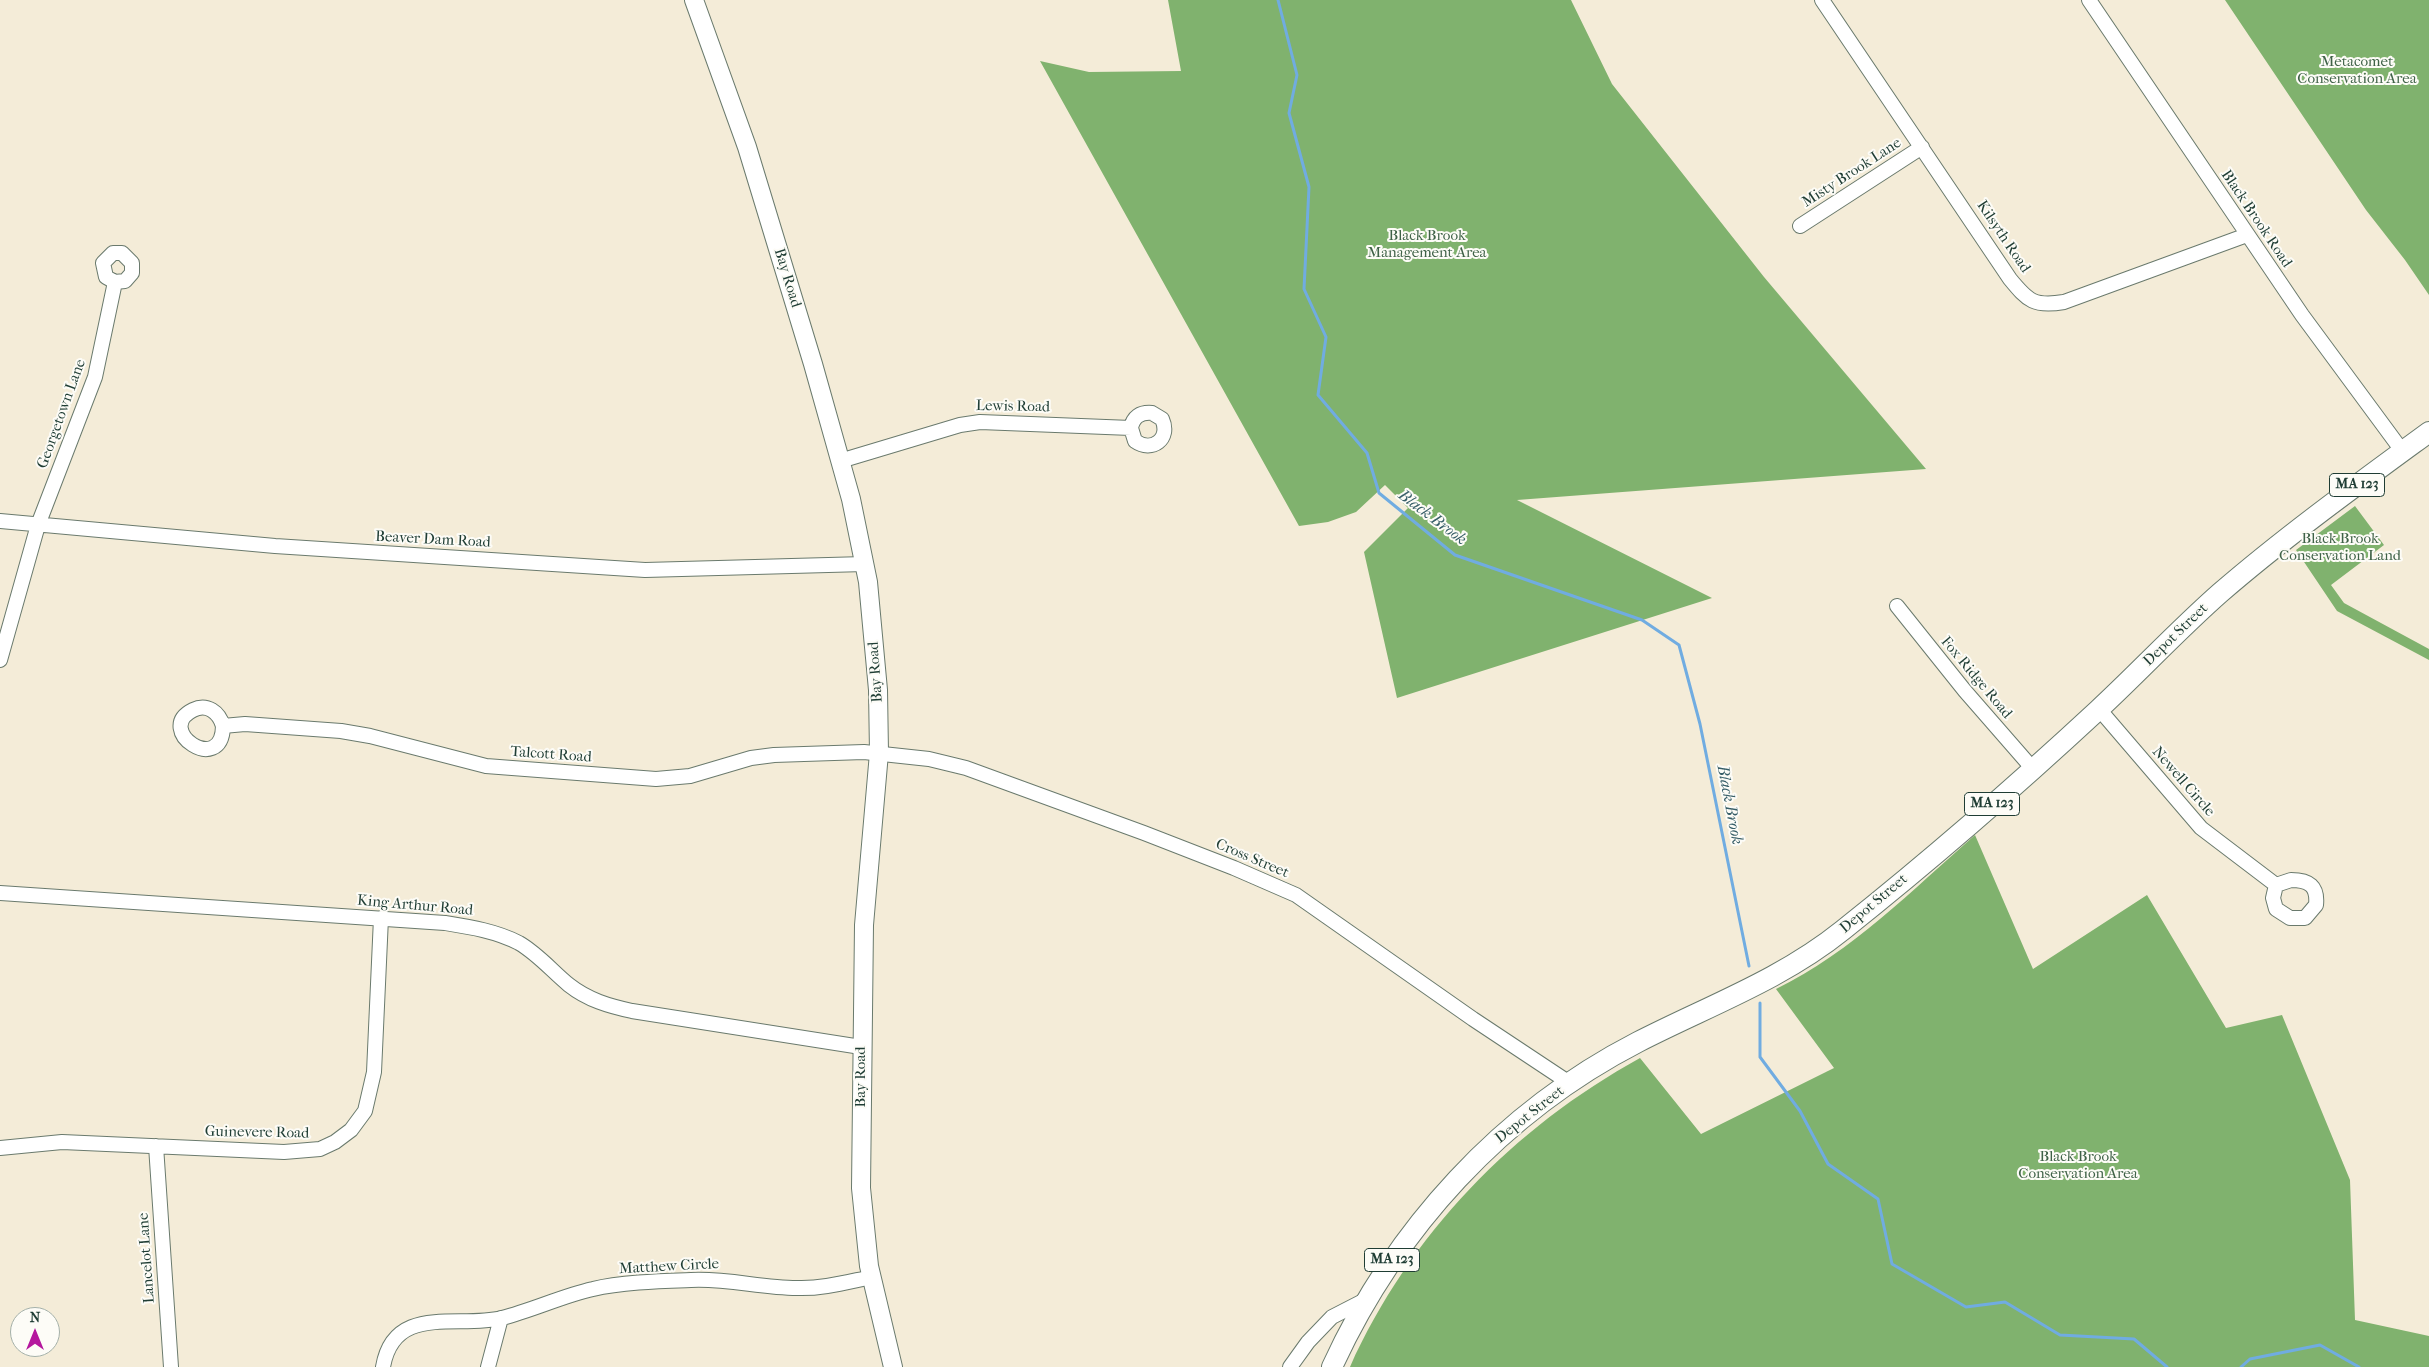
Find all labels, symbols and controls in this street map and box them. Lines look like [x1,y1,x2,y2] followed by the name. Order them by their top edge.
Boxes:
[2297,53,2417,88] park label: Metacomet Conservation Area
[1799,134,1905,212] street label: Misty Brook Lane
[2217,167,2295,271] street label: Black Brook Road
[1972,197,2034,277] street label: Kilsyth Road
[1367,227,1487,262] park label: Black Brook Management Area
[769,246,805,310] street label: Bay Road
[34,357,90,471] street label: Georgetown Lane
[976,397,1050,417] street label: Lewis Road
[2330,474,2384,496] road number: MA 123
[1394,486,1470,550] water label: Black Brook
[375,528,491,552] street label: Beaver Dam Road
[2279,530,2401,565] park label: Black Brook Conservation Land
[2140,600,2212,670] street label: Depot Street
[1936,633,2016,723] street label: Fox Ridge Road
[865,641,887,703] street label: Bay Road
[510,743,592,767] street label: Talcott Road
[2148,743,2218,821] street label: Newell Circle
[1712,764,1746,846] water label: Black Brook
[1964,792,2020,816] road number: MA 123
[1213,836,1291,882] street label: Cross Street
[1837,871,1911,937] street label: Depot Street
[356,892,474,920] street label: King Arthur Road
[852,1046,870,1108] street label: Bay Road
[1492,1082,1568,1148] street label: Depot Street
[205,1123,309,1143] street label: Guinevere Road
[2018,1148,2138,1183] park label: Black Brook Conservation Area
[135,1212,159,1304] street label: Lancelot Lane
[1364,1248,1420,1272] road number: MA 123
[619,1255,719,1279] street label: Matthew Circle
[10,1307,60,1357] north arrow
[30,1309,40,1326] text: N

